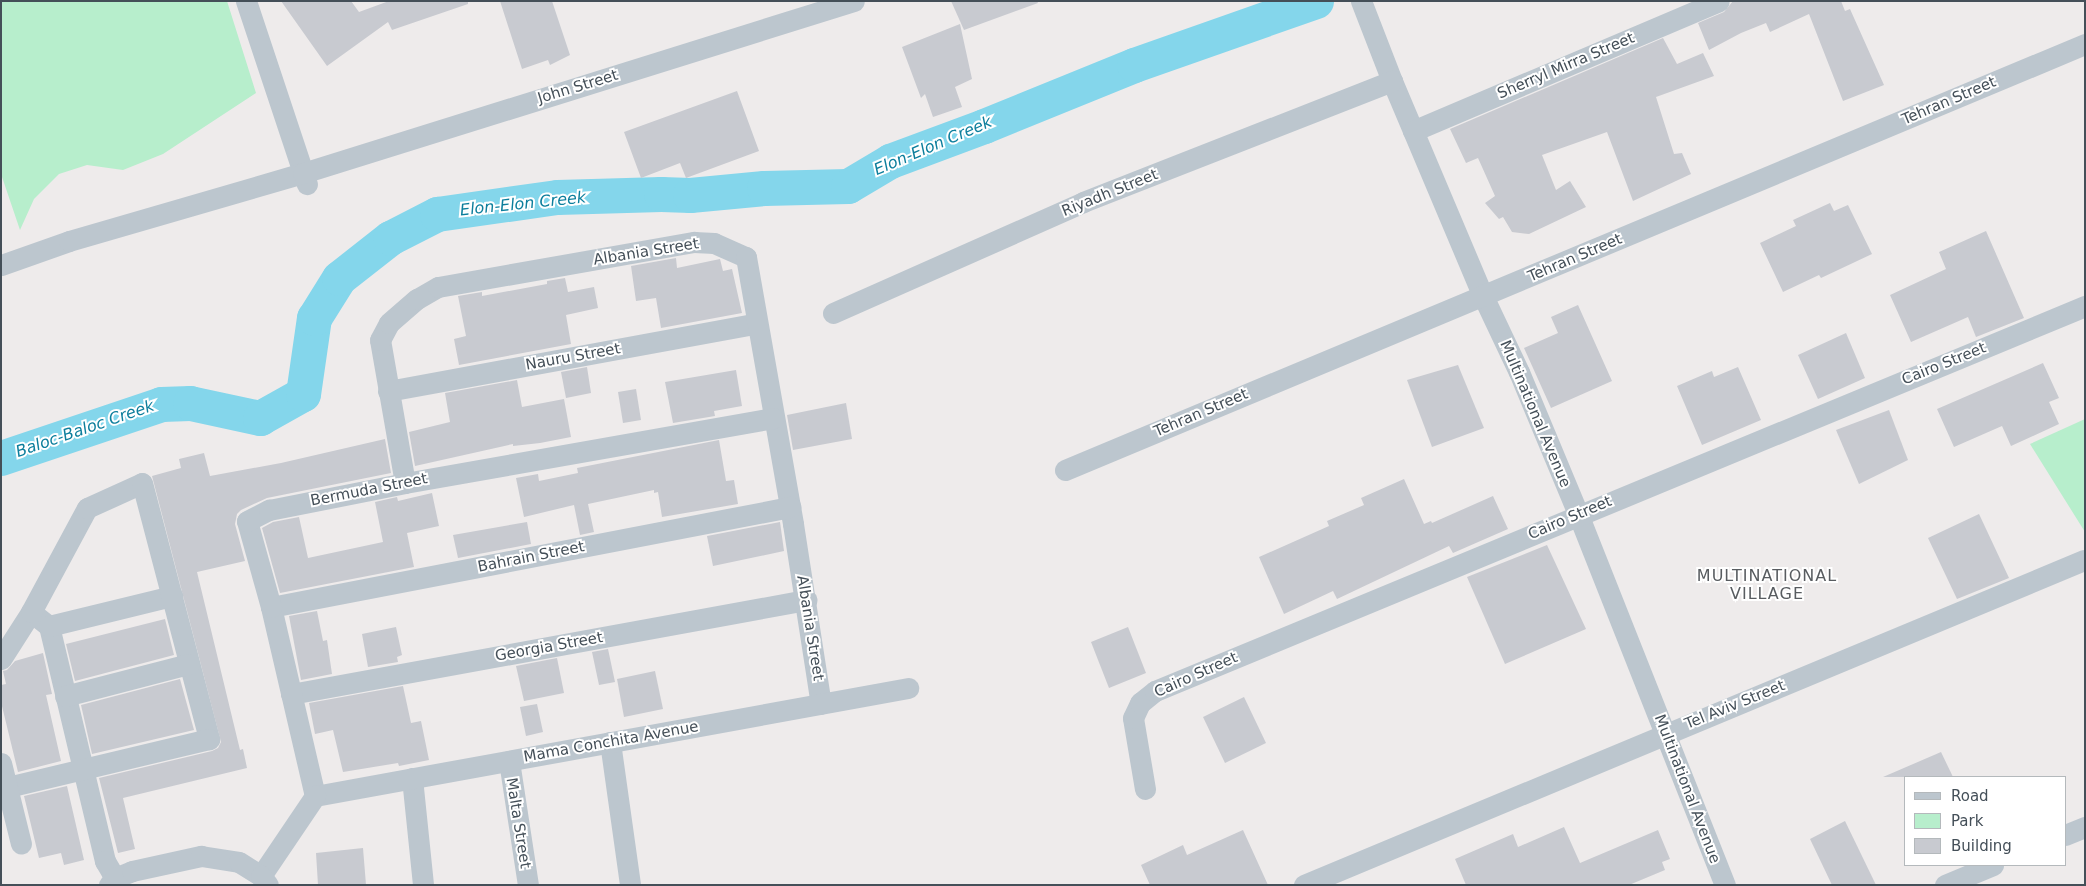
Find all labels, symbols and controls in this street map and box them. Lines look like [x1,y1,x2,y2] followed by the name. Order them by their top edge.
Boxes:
[1495,29,1637,103] street label: Sherryl Mirra Street
[536,66,620,108] street label: John Street
[1899,73,1999,129] street label: Tehran Street
[871,112,995,180] water label: Elon-Elon Creek
[1059,166,1161,220] street label: Riyadh Street
[459,188,587,220] water label: Elon-Elon Creek
[1525,230,1625,286] street label: Tehran Street
[592,235,700,269] street label: Albania Street
[1496,338,1574,490] street label: Multinational Avenue
[1899,339,1989,389] street label: Cairo Street
[524,340,622,374] street label: Nauru Street
[1151,385,1251,441] street label: Tehran Street
[13,396,157,462] water label: Baloc-Baloc Creek
[309,470,429,510] street label: Bermuda Street
[1525,492,1615,544] street label: Cairo Street
[476,538,586,576] street label: Bahrain Street
[1695,566,1839,604] district label: MULTINATIONAL VILLAGE
[793,574,827,682] street label: Albania Street
[494,629,604,665] street label: Georgia Street
[1152,649,1240,701] street label: Cairo Street
[1682,677,1788,733] street label: Tel Aviv Street
[1650,712,1724,866] street label: Multinational Avenue
[522,718,700,766] street label: Mama Conchita Avenue
[502,776,534,870] street label: Malta Street
[1904,776,2066,866] legend
[1951,787,1989,805] text: Road
[1951,812,1983,830] text: Park
[1951,837,2012,855] text: Building

